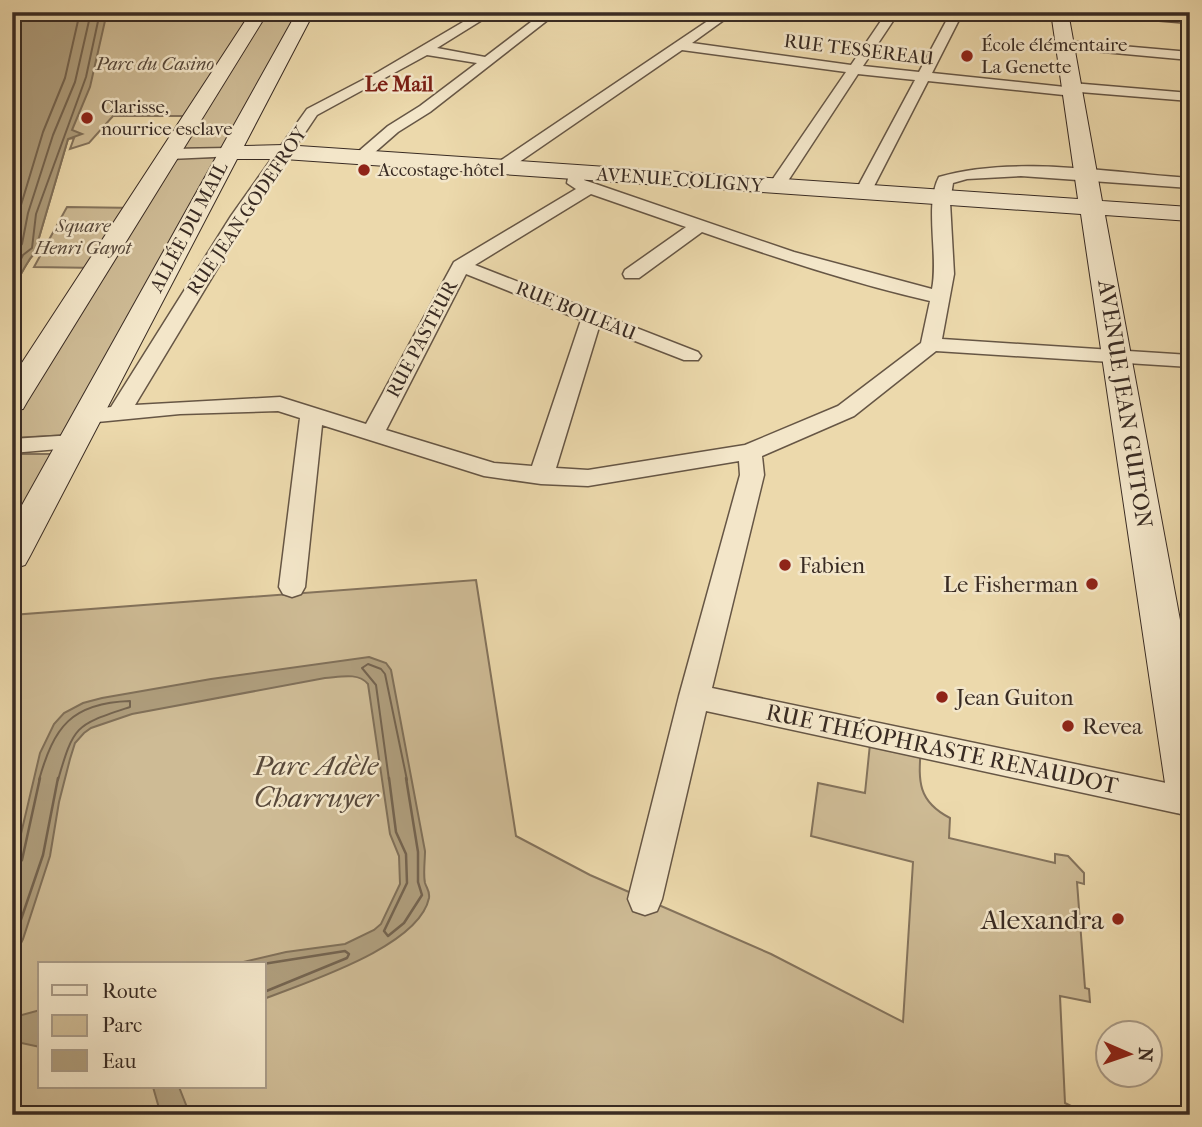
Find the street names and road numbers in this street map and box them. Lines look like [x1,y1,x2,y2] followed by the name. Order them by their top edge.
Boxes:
[783,30,936,70] street label: RUE TESSEREAU
[182,122,312,299] street label: RUE JEAN GODEFROY
[145,158,233,297] street label: ALLÉE DU MAIL
[595,163,765,197] street label: AVENUE COLIGNY
[382,276,463,401] street label: RUE PASTEUR
[513,277,640,345] street label: RUE BOILEAU
[1092,277,1158,530] street label: AVENUE JEAN GUITON
[763,698,1121,800] street label: RUE THÉOPHRASTE RENAUDOT

